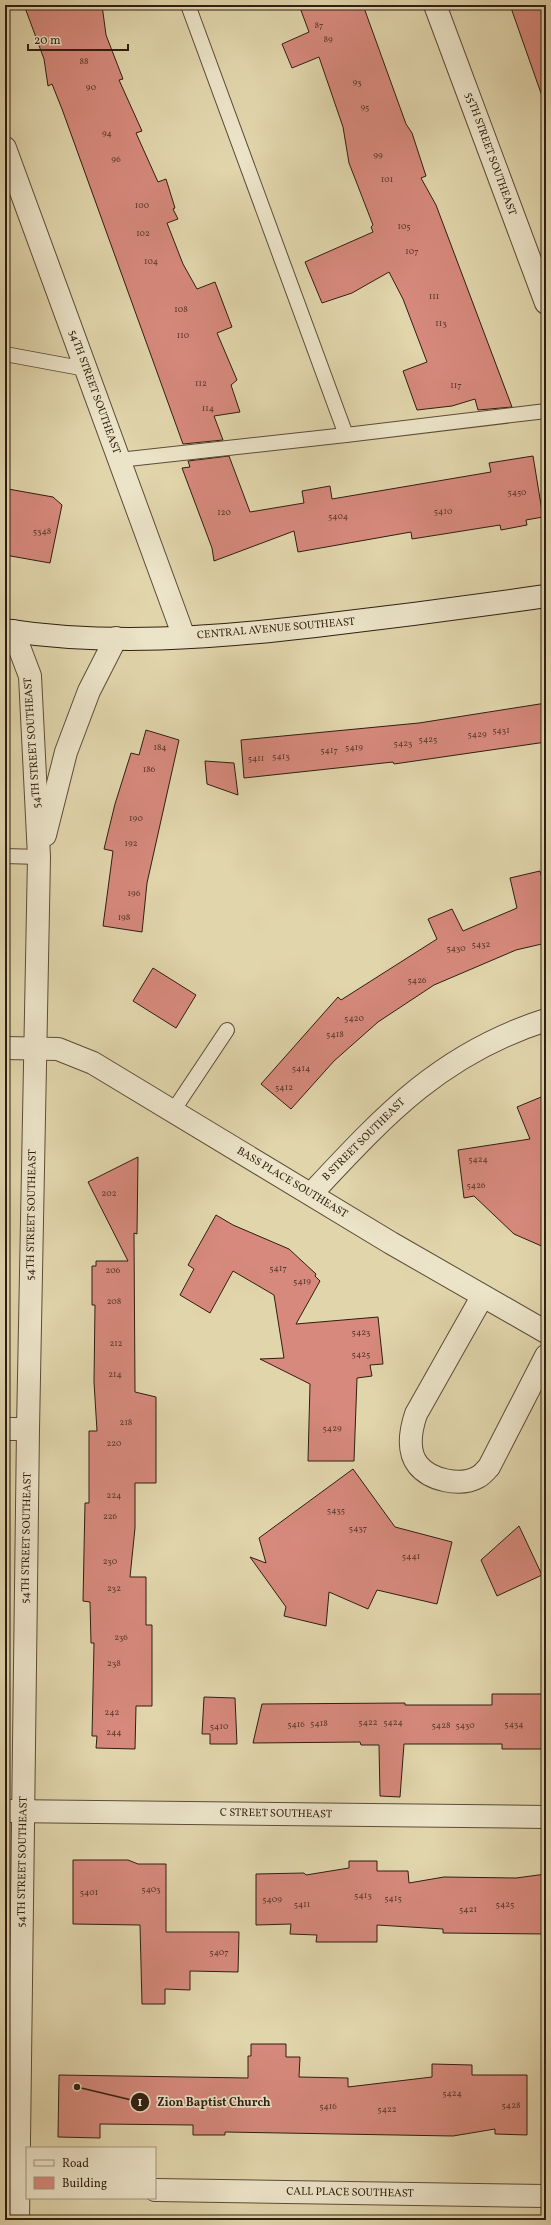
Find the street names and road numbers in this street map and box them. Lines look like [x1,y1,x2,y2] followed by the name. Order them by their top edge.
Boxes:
[461,90,519,218] street label: 55TH STREET SOUTHEAST
[64,328,124,457] street label: 54TH STREET SOUTHEAST
[196,615,356,643] street label: CENTRAL AVENUE SOUTHEAST
[21,676,45,809] street label: 54TH STREET SOUTHEAST
[319,1095,409,1185] street label: B STREET SOUTHEAST
[234,1144,351,1222] street label: BASS PLACE SOUTHEAST
[23,1149,41,1281] street label: 54TH STREET SOUTHEAST
[18,1472,36,1604] street label: 54TH STREET SOUTHEAST
[14,1796,32,1928] street label: 54TH STREET SOUTHEAST
[220,1806,333,1822] street label: C STREET SOUTHEAST
[286,2184,414,2202] street label: CALL PLACE SOUTHEAST

